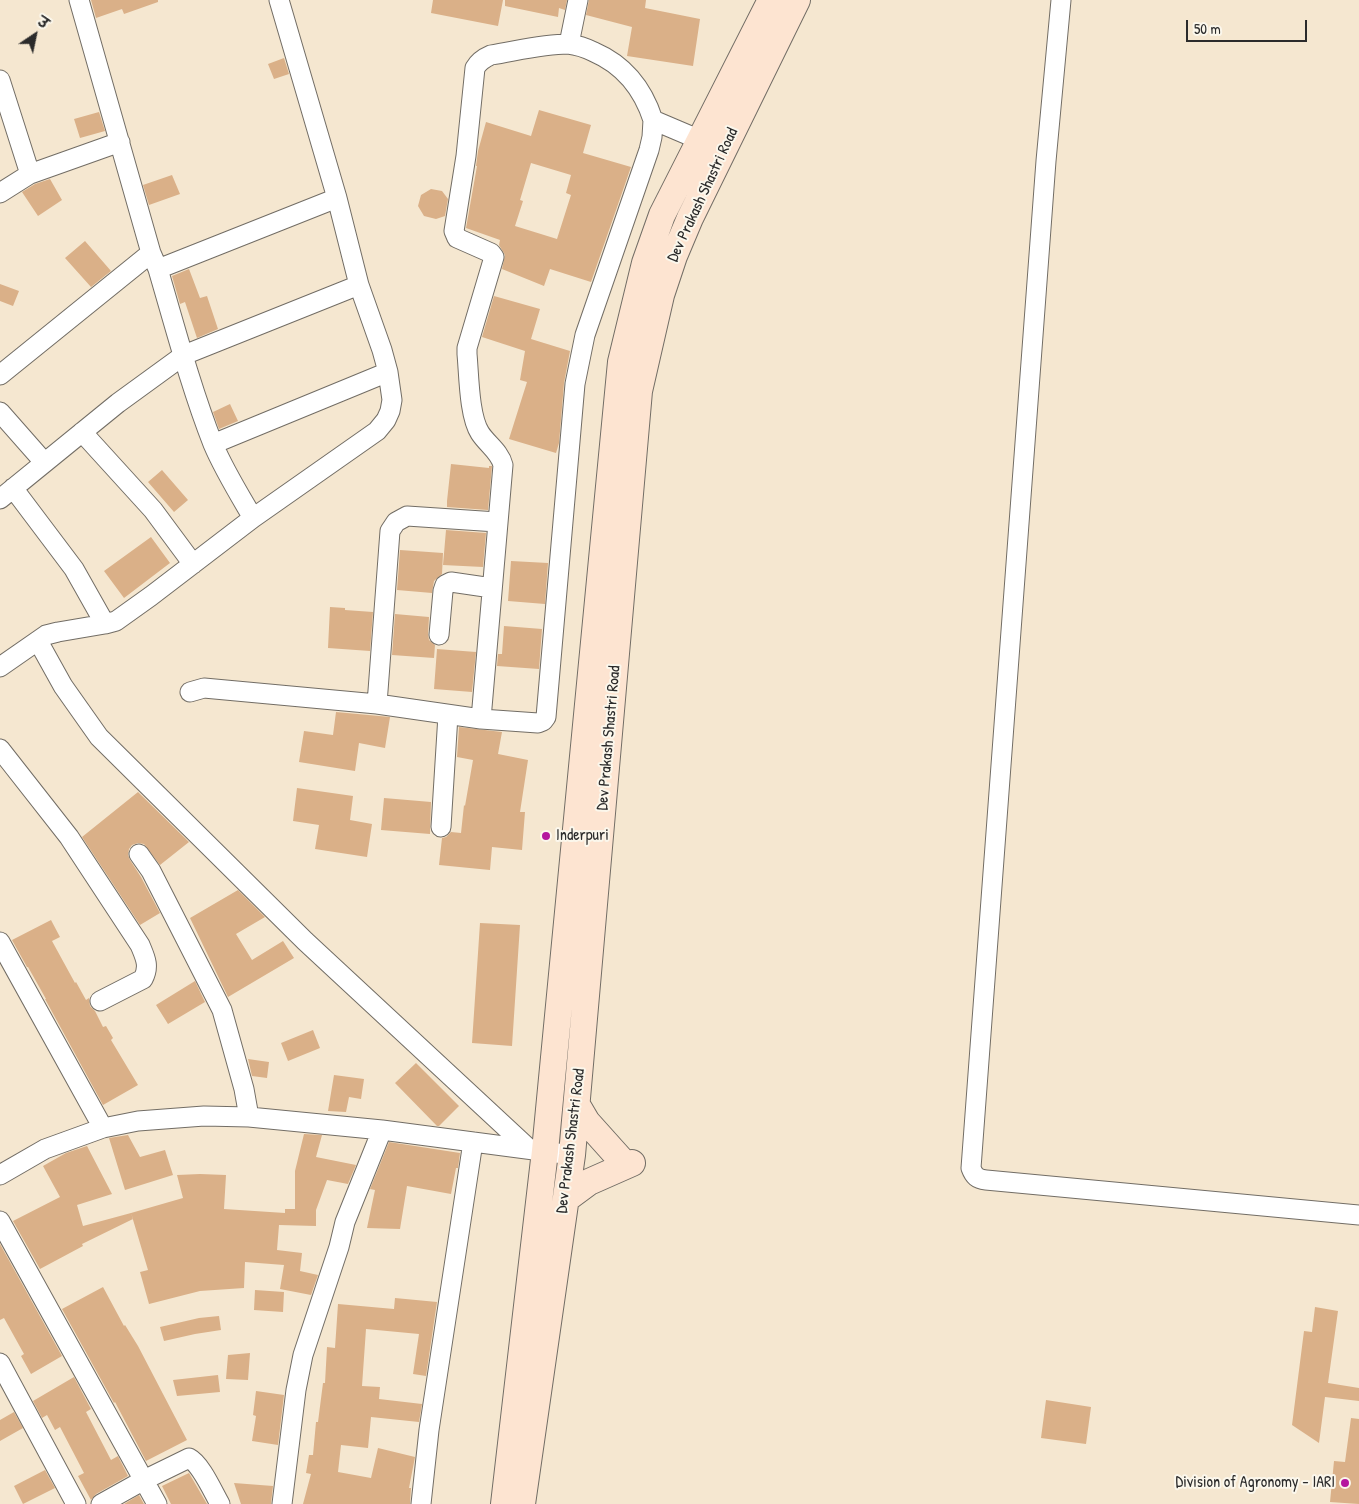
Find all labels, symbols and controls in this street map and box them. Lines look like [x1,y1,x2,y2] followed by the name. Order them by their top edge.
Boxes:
[10,10,60,60] north arrow
[1189,10,1310,42] scale bar
[34,12,53,33] text: उ
[1194,18,1221,39] text: 50 m
[664,125,742,265] street label: Dev Prakash Shastri Road
[593,665,625,811] street label: Dev Prakash Shastri Road
[556,826,609,846] place label: Inderpuri
[540,830,552,842] marker: Inderpuri
[553,1068,589,1214] street label: Dev Prakash Shastri Road
[1176,1473,1335,1493] place label: Division of Agronomy - IARI
[1339,1477,1351,1489] marker: Division of Agronomy - IARI

